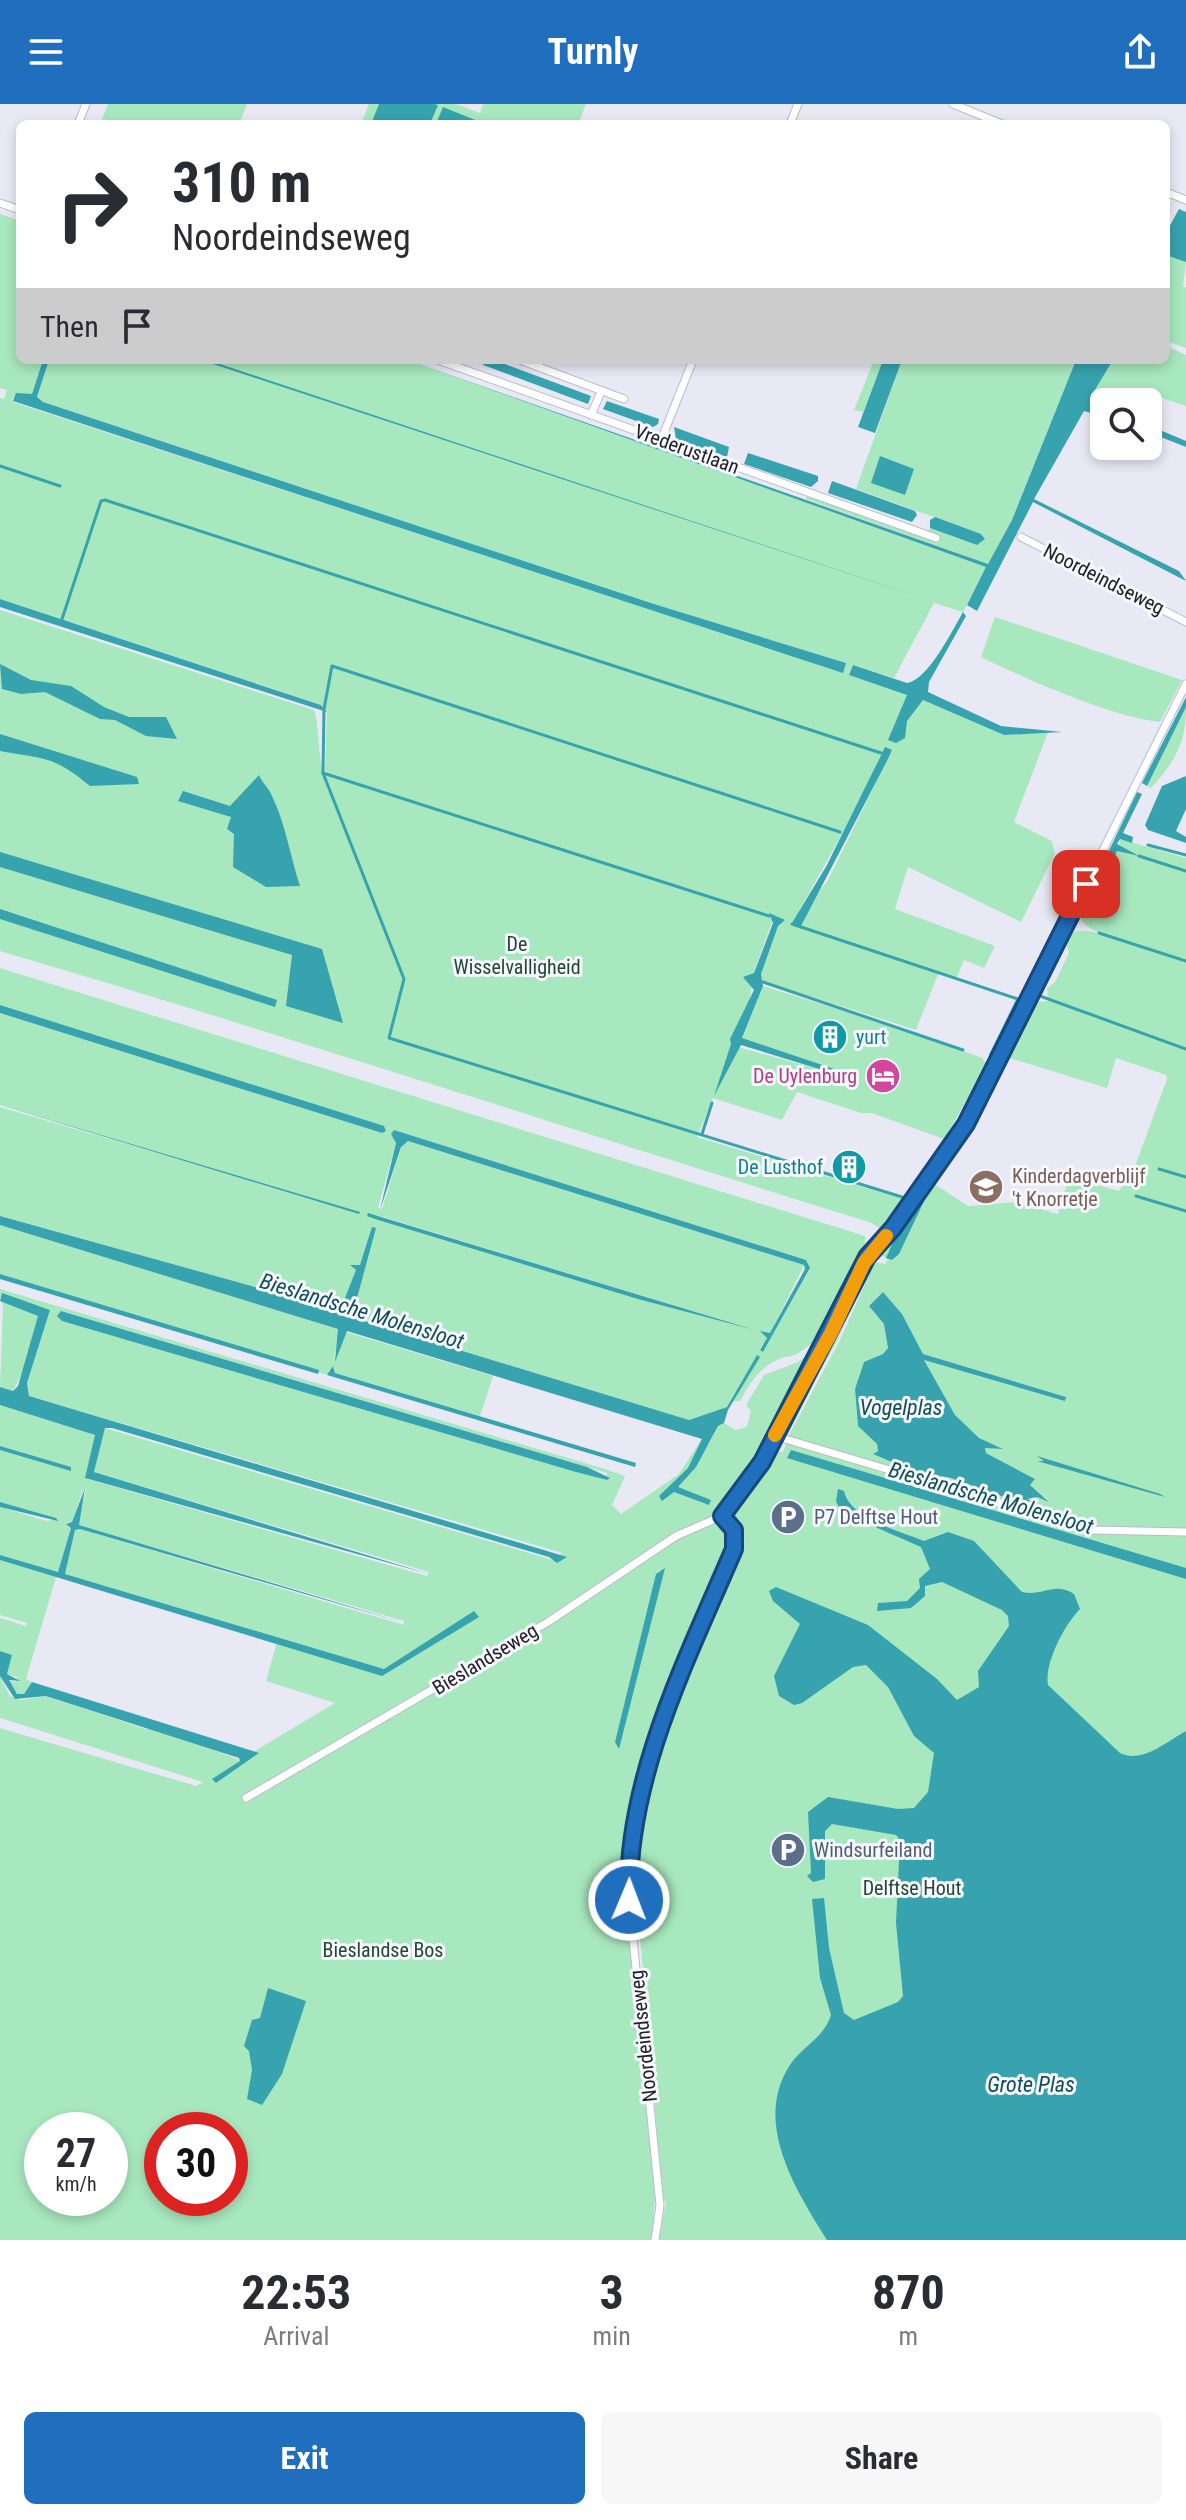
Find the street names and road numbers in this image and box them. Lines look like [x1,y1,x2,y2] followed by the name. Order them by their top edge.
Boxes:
[631,419,743,479] street label: Vrederustlaan
[1039,538,1169,620] street label: Noordeindseweg
[428,1618,542,1700] street label: Bieslandseweg
[624,1969,662,2103] street label: Noordeindseweg

